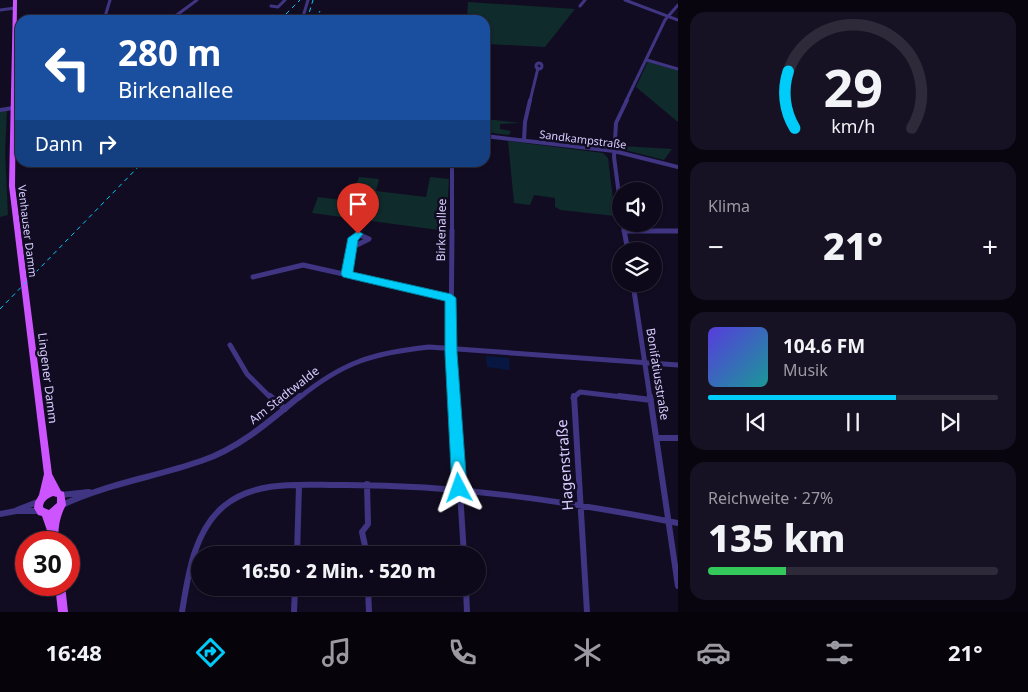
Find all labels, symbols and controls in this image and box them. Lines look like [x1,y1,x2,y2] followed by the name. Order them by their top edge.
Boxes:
[118,29,221,76] text: 280 m
[35,35,100,100] icon: left
[823,51,883,122] text: 29
[118,74,233,104] text: Birkenallee
[831,114,875,138] text: km/h
[539,126,627,152] street label: Sandkampstraße
[93,130,121,158] icon: right
[35,131,83,157] text: Dann
[612,182,662,292] map controls
[612,182,662,232] button: sound
[337,183,379,234] pin
[15,184,41,278] street label: Venhauser Damm
[344,190,372,218] icon: arrive
[708,195,750,217] text: Klima
[432,198,450,262] street label: Birkenallee
[823,219,883,271] text: 21°
[708,227,724,265] text: −
[982,227,998,265] text: +
[612,242,662,292] button: layers
[642,327,674,421] street label: Bonifatiusstraße
[34,332,62,424] street label: Lingener Damm
[783,333,865,359] text: 104.6 FM
[783,359,828,381] text: Musik
[245,362,323,428] street label: Am Stadtwalde
[742,408,770,436] icon: previous
[839,408,867,436] icon: pause
[936,408,964,436] icon: next
[551,419,577,511] street label: Hagenstraße
[432,461,484,513] position arrow
[708,487,833,509] text: Reichweite · 27%
[708,511,846,563] text: 135 km
[15,531,80,596] speed limit sign: 30
[241,558,436,584] text: 16:50 · 2 Min. · 520 m
[193,635,228,670] icon: directions
[319,635,354,670] icon: music
[445,635,480,670] icon: phone
[570,635,605,670] icon: climate
[696,635,731,670] icon: car
[822,635,857,670] icon: filters
[45,637,102,667] text: 16:48
[948,637,982,667] text: 21°

